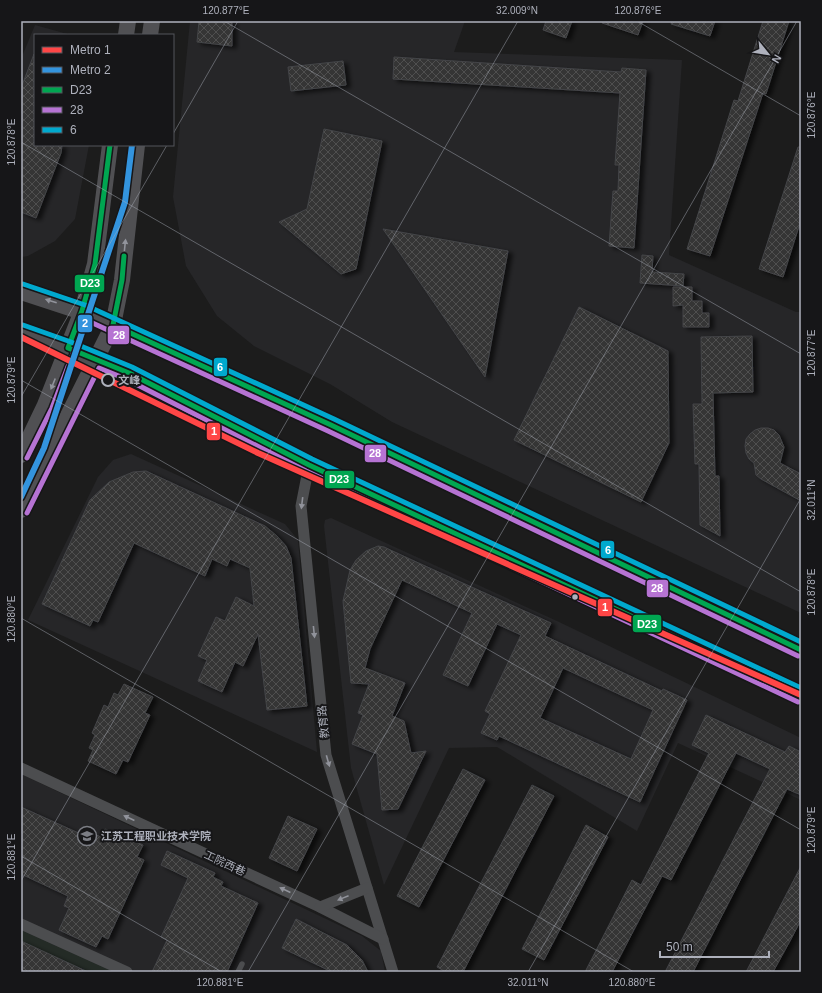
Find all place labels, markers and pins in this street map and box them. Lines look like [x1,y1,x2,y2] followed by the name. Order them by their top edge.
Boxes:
[101,373,115,387] marker: 文峰
[118,374,140,386] place label: 文峰
[570,592,580,602] unlabelled marker
[76,825,98,847] school or university icon: 江苏工程职业技术学院
[101,830,211,842] place label: 江苏工程职业技术学院

